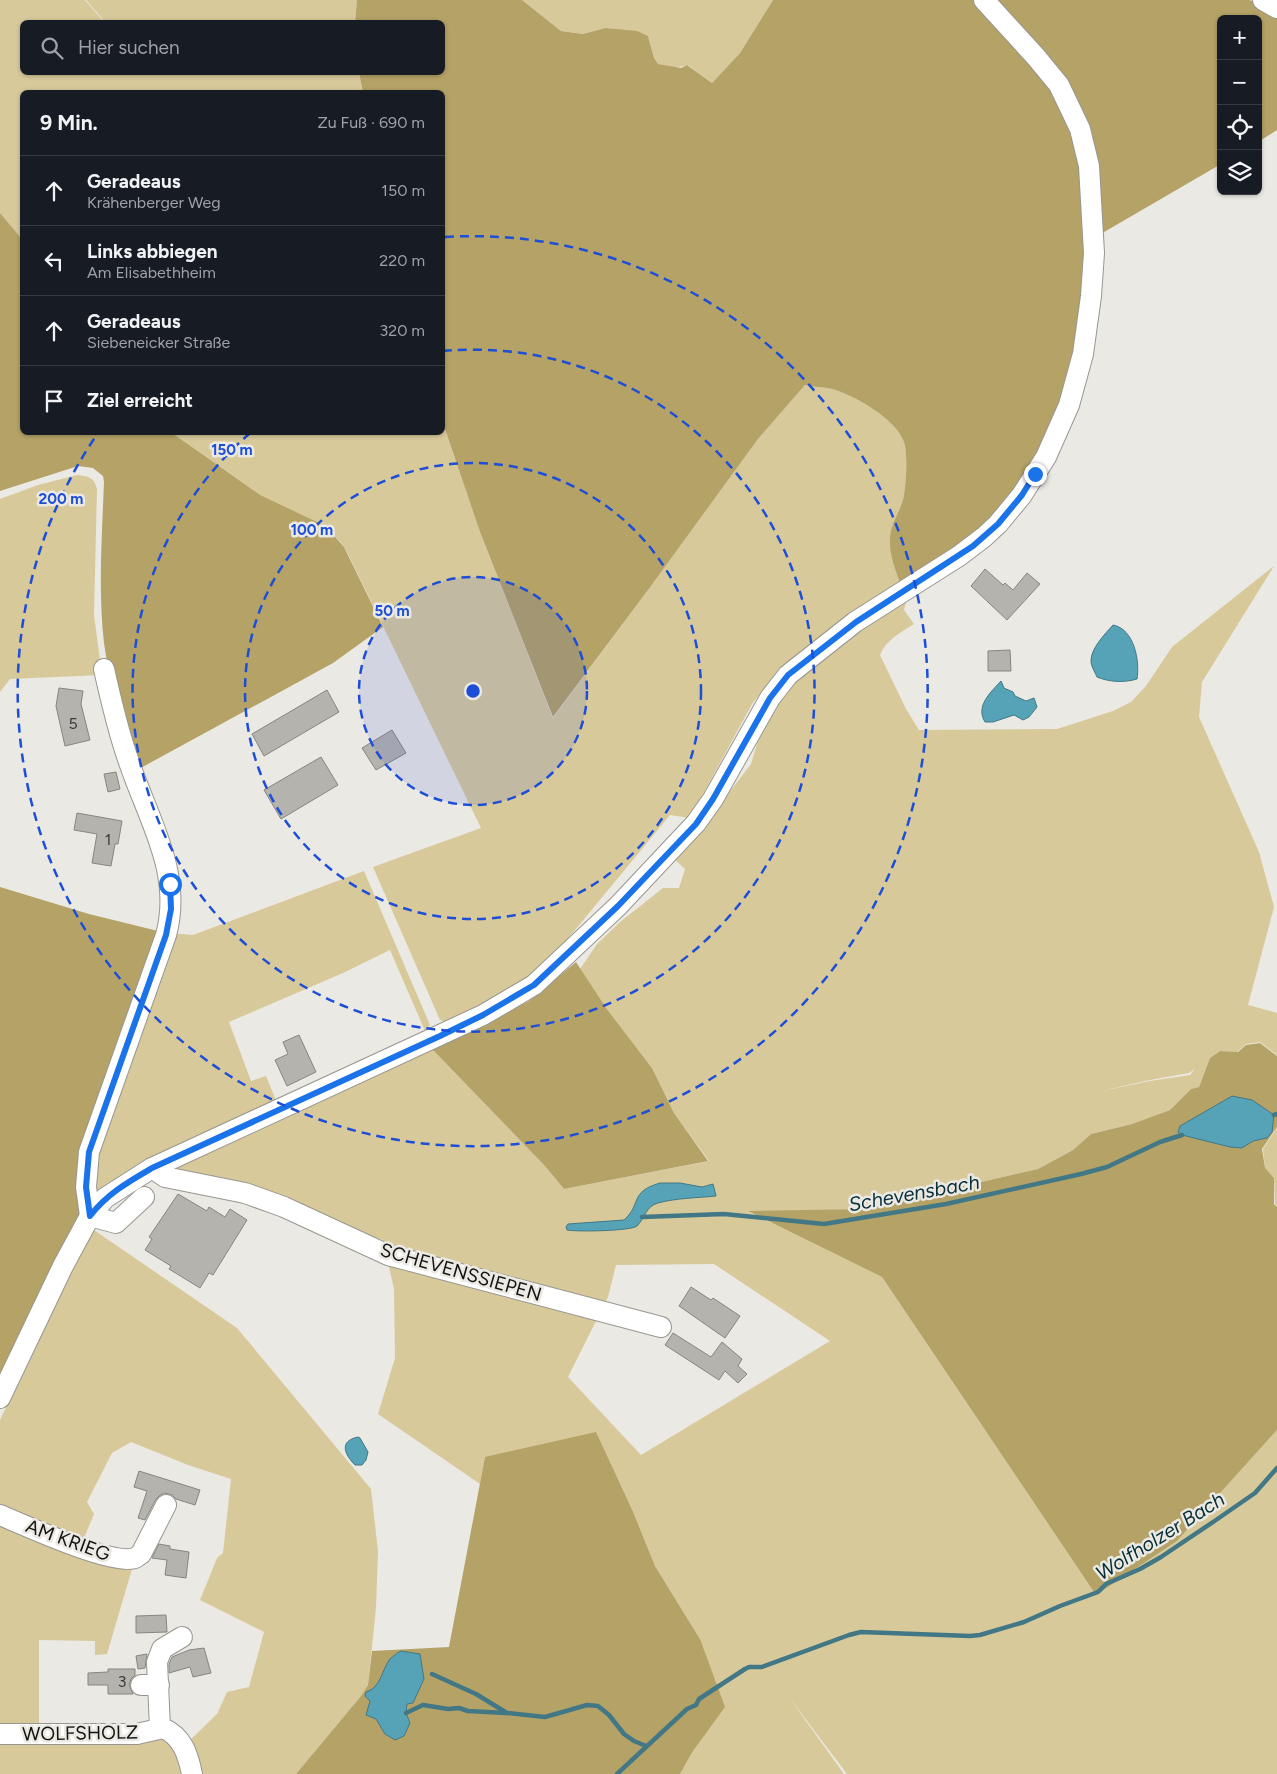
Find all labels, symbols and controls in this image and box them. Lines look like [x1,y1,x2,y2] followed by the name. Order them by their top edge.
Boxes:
[1217,15,1262,195] map controls
[1217,15,1262,60] button: +
[20,20,445,75] search box
[38,34,66,62] icon: search
[78,36,179,59] text: Hier suchen
[1217,60,1262,105] button: −
[1217,105,1262,150] button: locate
[40,110,98,135] text: 9 Min.
[317,113,425,132] text: Zu Fuß · 690 m
[1217,150,1262,195] button: layers
[87,170,181,193] text: Geradeaus
[40,177,68,205] icon: ahead
[381,181,425,200] text: 150 m
[87,193,221,212] text: Krähenberger Weg
[87,240,218,263] text: Links abbiegen
[40,247,68,275] icon: left
[379,251,425,270] text: 220 m
[87,263,216,282] text: Am Elisabethheim
[87,310,181,333] text: Geradeaus
[40,317,68,345] icon: ahead
[380,321,425,340] text: 320 m
[87,333,230,352] text: Siebeneicker Straße
[40,387,68,415] icon: arrive
[87,389,193,412] text: Ziel erreicht
[211,441,253,459] text: 150 m
[1024,463,1047,486] route end
[39,490,83,508] text: 200 m
[291,521,333,539] text: 100 m
[374,602,410,620] text: 50 m
[464,682,482,700] centre of rings
[68,714,78,733] house number: 5
[105,830,111,849] house number: 1
[159,873,182,896] route start
[847,1170,981,1216] water label: Schevensbach
[378,1238,544,1306] street label: SCHEVENSSIEPEN
[1091,1487,1229,1585] water label: Wolfholzer Bach
[23,1514,113,1566] street label: AM KRIEG
[118,1672,126,1691] house number: 3
[22,1720,138,1746] street label: WOLFSHOLZ

